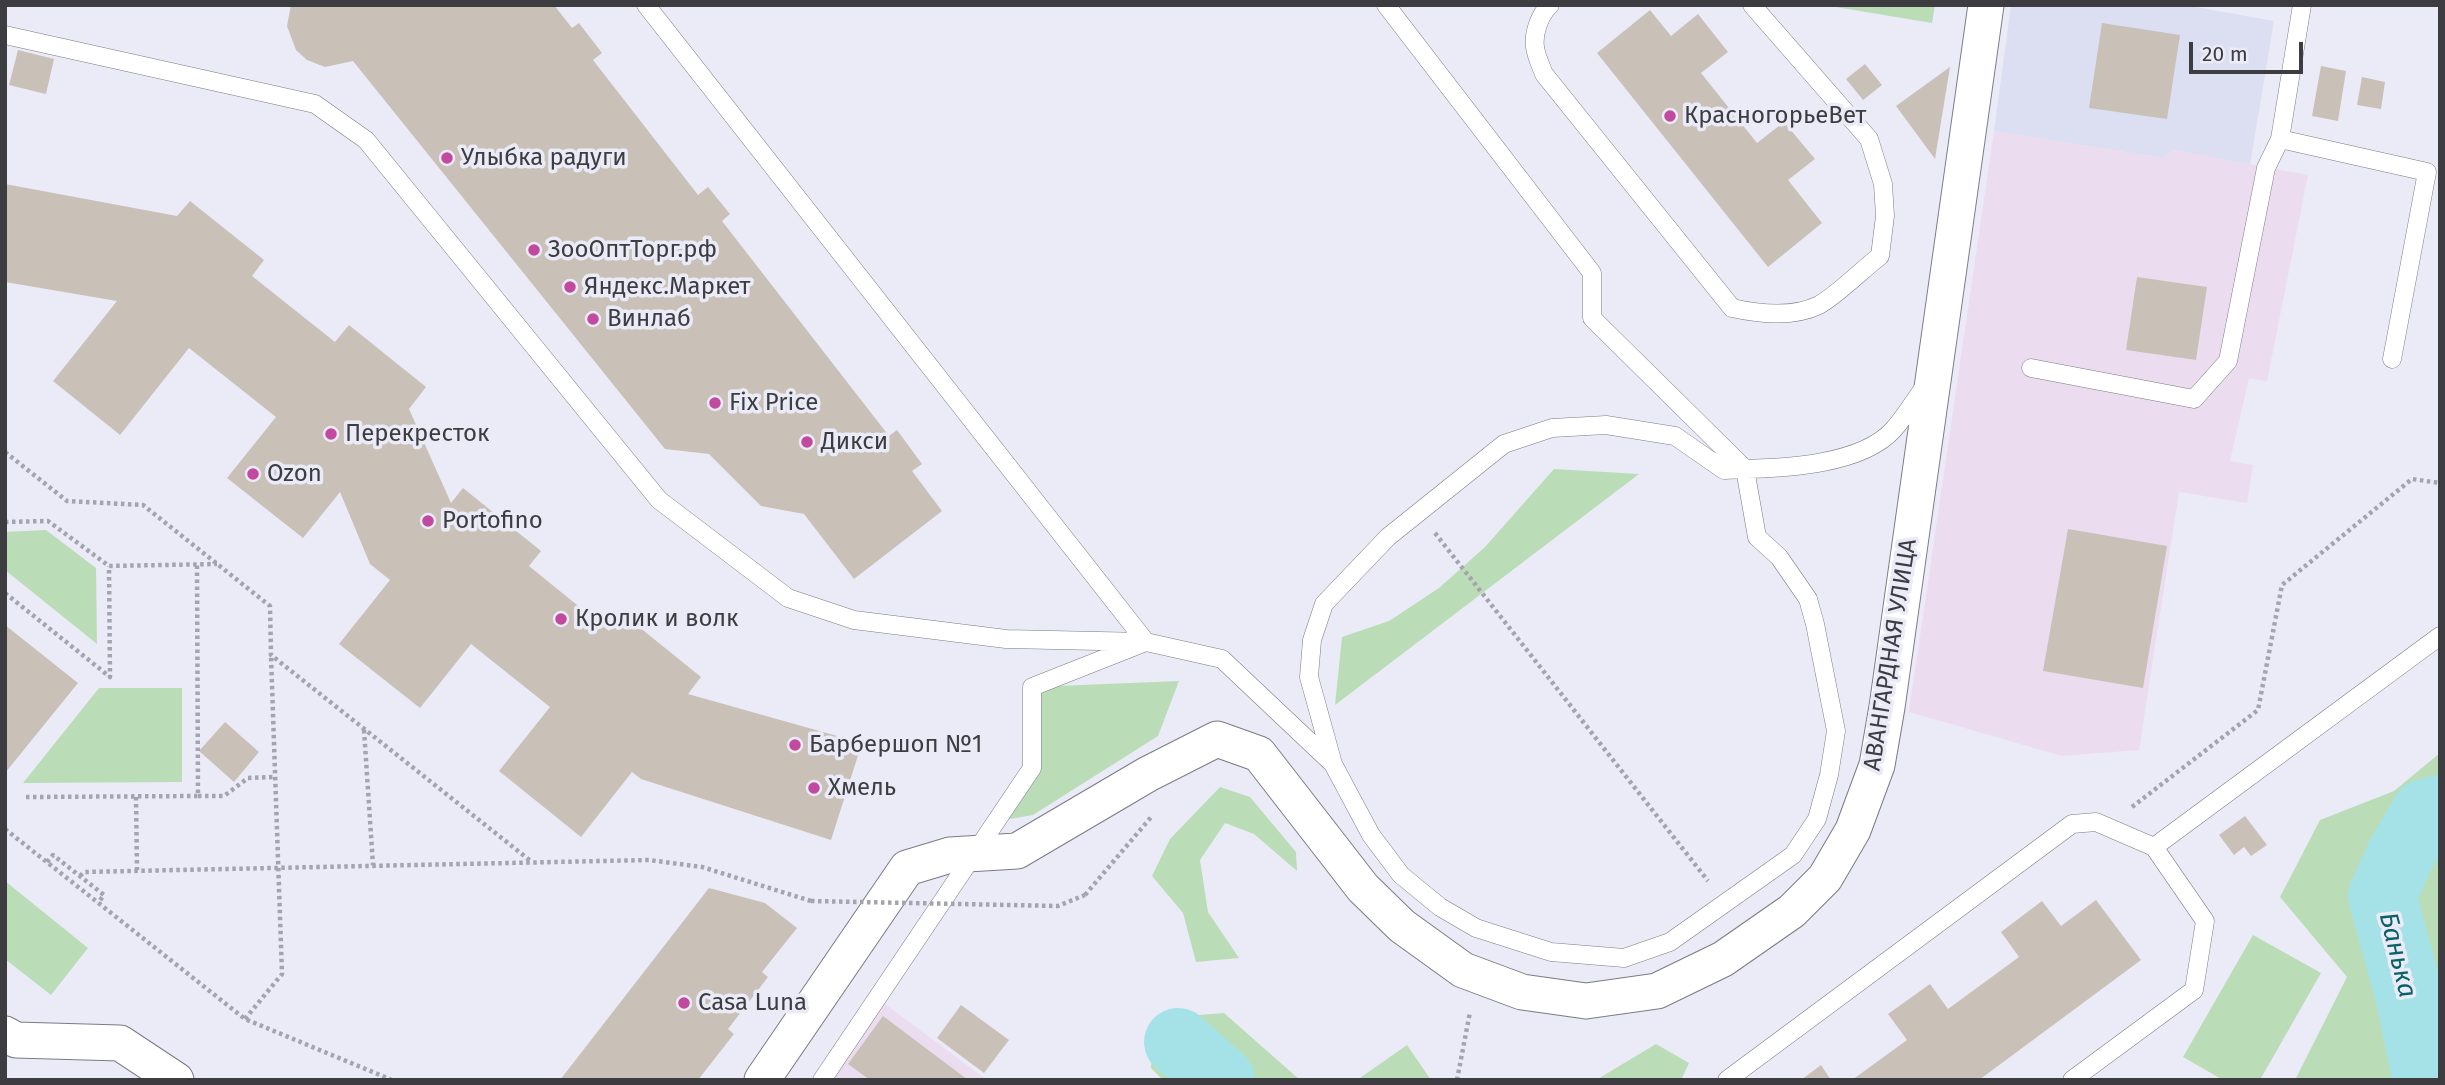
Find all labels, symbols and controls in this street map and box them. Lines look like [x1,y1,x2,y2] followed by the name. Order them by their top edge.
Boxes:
[2193,28,2307,72] scale bar
[2202,41,2248,67] text: 20 m
[1684,102,1866,130] place label: КрасногорьеВет
[1662,108,1678,124] marker: КрасногорьеВет
[461,144,627,172] place label: Улыбка радуги
[439,150,455,166] marker: Улыбка радуги
[548,236,717,264] place label: ЗооОптТорг.рф
[526,242,542,258] marker: ЗооОптТорг.рф
[584,273,750,301] place label: Яндекс.Маркет
[562,279,578,295] marker: Яндекс.Маркет
[607,305,691,333] place label: Винлаб
[585,311,601,327] marker: Винлаб
[729,389,818,417] place label: Fix Price
[707,395,723,411] marker: Fix Price
[345,420,490,448] place label: Перекресток
[323,426,339,442] marker: Перекресток
[821,428,888,456] place label: Дикси
[799,434,815,450] marker: Дикси
[267,460,322,488] place label: Ozon
[245,466,261,482] marker: Ozon
[442,507,543,535] place label: Portofino
[420,513,436,529] marker: Portofino
[1858,537,1924,773] street label: АВАНГАРДНАЯ УЛИЦА
[575,605,738,633] place label: Кролик и волк
[553,611,569,627] marker: Кролик и волк
[809,731,982,759] place label: Барбершоп №1
[787,737,803,753] marker: Барбершоп №1
[828,774,896,802] place label: Хмель
[806,780,822,796] marker: Хмель
[2371,909,2423,1001] water label: Банька
[698,989,807,1017] place label: Casa Luna
[676,995,692,1011] marker: Casa Luna

